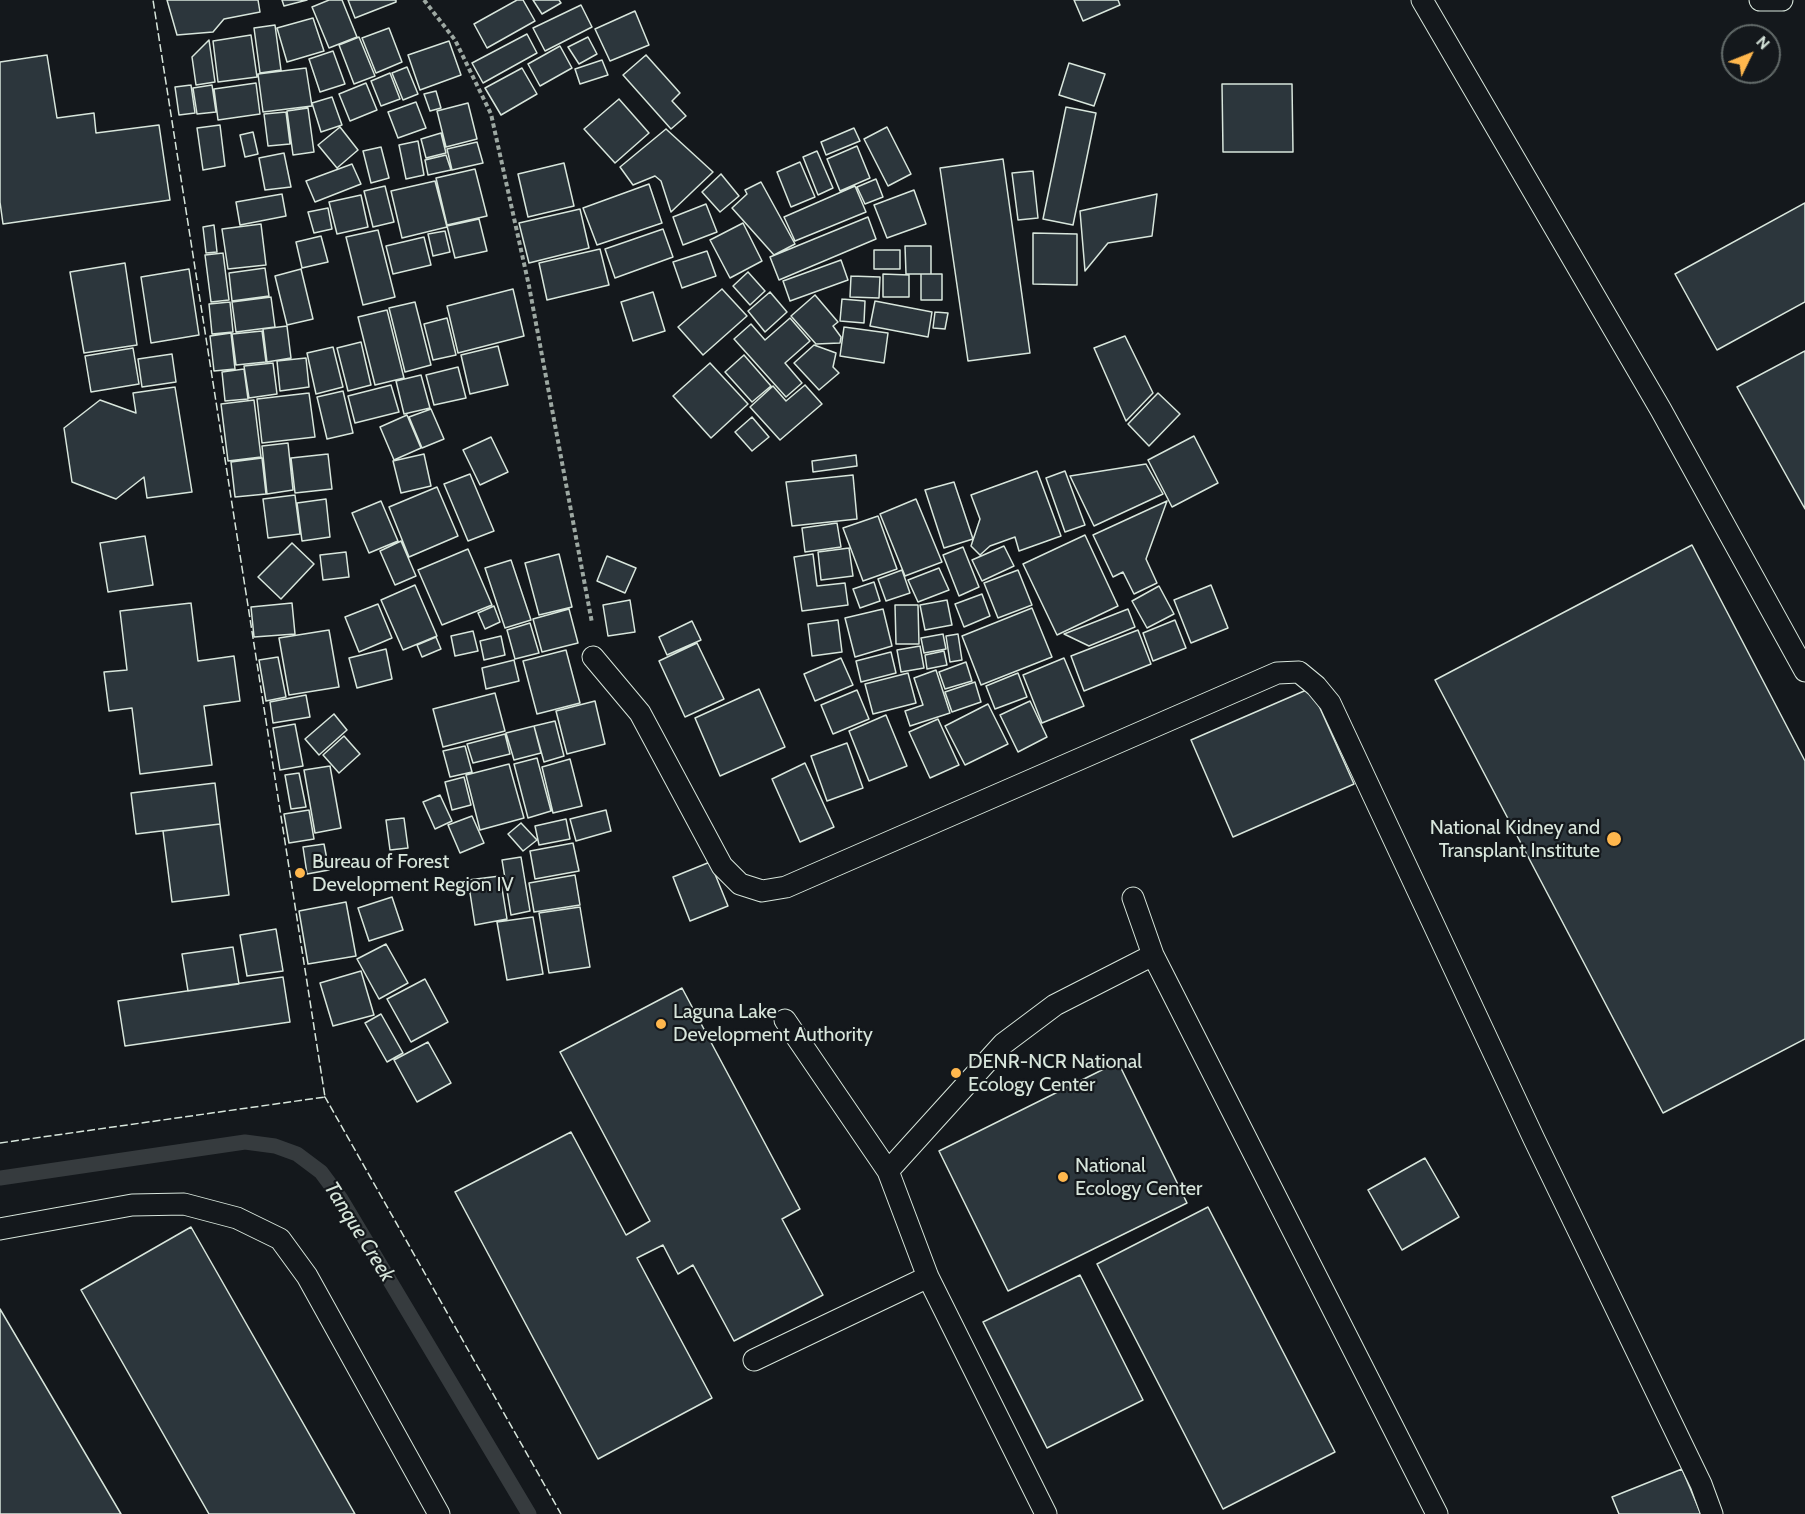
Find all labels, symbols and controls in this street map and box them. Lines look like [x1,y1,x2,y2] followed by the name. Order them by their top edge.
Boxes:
[1721,24,1781,84] north arrow
[1752,32,1774,53] text: N
[1430,816,1600,863] place label: National Kidney and Transplant Institute
[1605,830,1623,848] marker: National Kidney and Transplant Institute
[312,850,514,897] place label: Bureau of Forest Development Region IV
[293,866,307,880] marker: Bureau of Forest Development Region IV
[673,1000,873,1047] place label: Laguna Lake Development Authority
[654,1017,668,1031] marker: Laguna Lake Development Authority
[968,1050,1142,1097] place label: DENR-NCR National Ecology Center
[949,1066,963,1080] marker: DENR-NCR National Ecology Center
[1075,1154,1202,1201] place label: National Ecology Center
[1056,1170,1070,1184] marker: National Ecology Center
[318,1177,400,1287] water label: Tanque Creek

